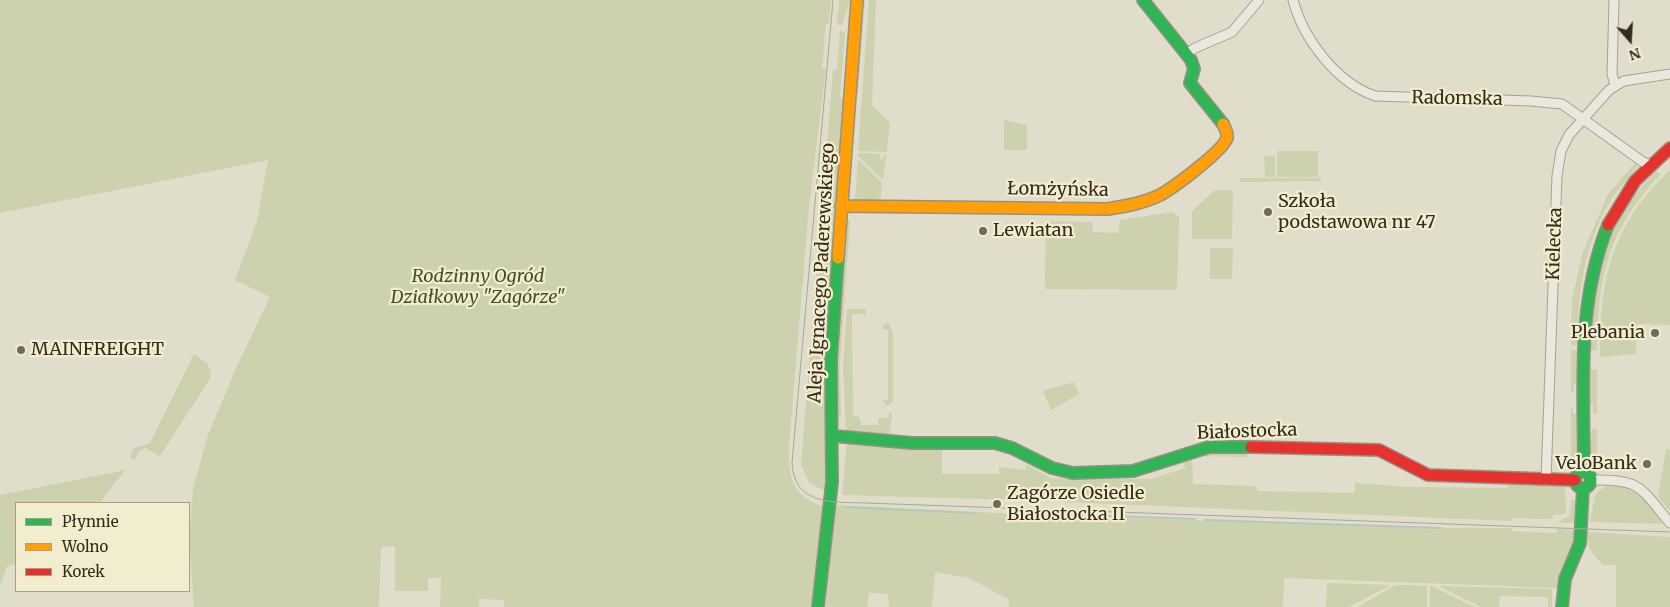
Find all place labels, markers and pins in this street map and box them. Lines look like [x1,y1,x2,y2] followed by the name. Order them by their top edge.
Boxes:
[1278,191,1435,233] place label: Szkoła podstawowa nr 47
[1262,206,1274,218] marker: Szkoła podstawowa nr 47
[993,220,1073,242] place label: Lewiatan
[977,225,989,237] marker: Lewiatan
[1571,322,1645,344] place label: Plebania
[1649,327,1661,339] marker: Plebania
[31,339,164,361] place label: MAINFREIGHT
[15,344,27,356] marker: MAINFREIGHT
[1556,453,1637,475] place label: VeloBank
[1641,458,1653,470] marker: VeloBank
[1007,483,1144,526] place label: Zagórze Osiedle Białostocka II
[991,498,1003,510] marker: Zagórze Osiedle Białostocka II

